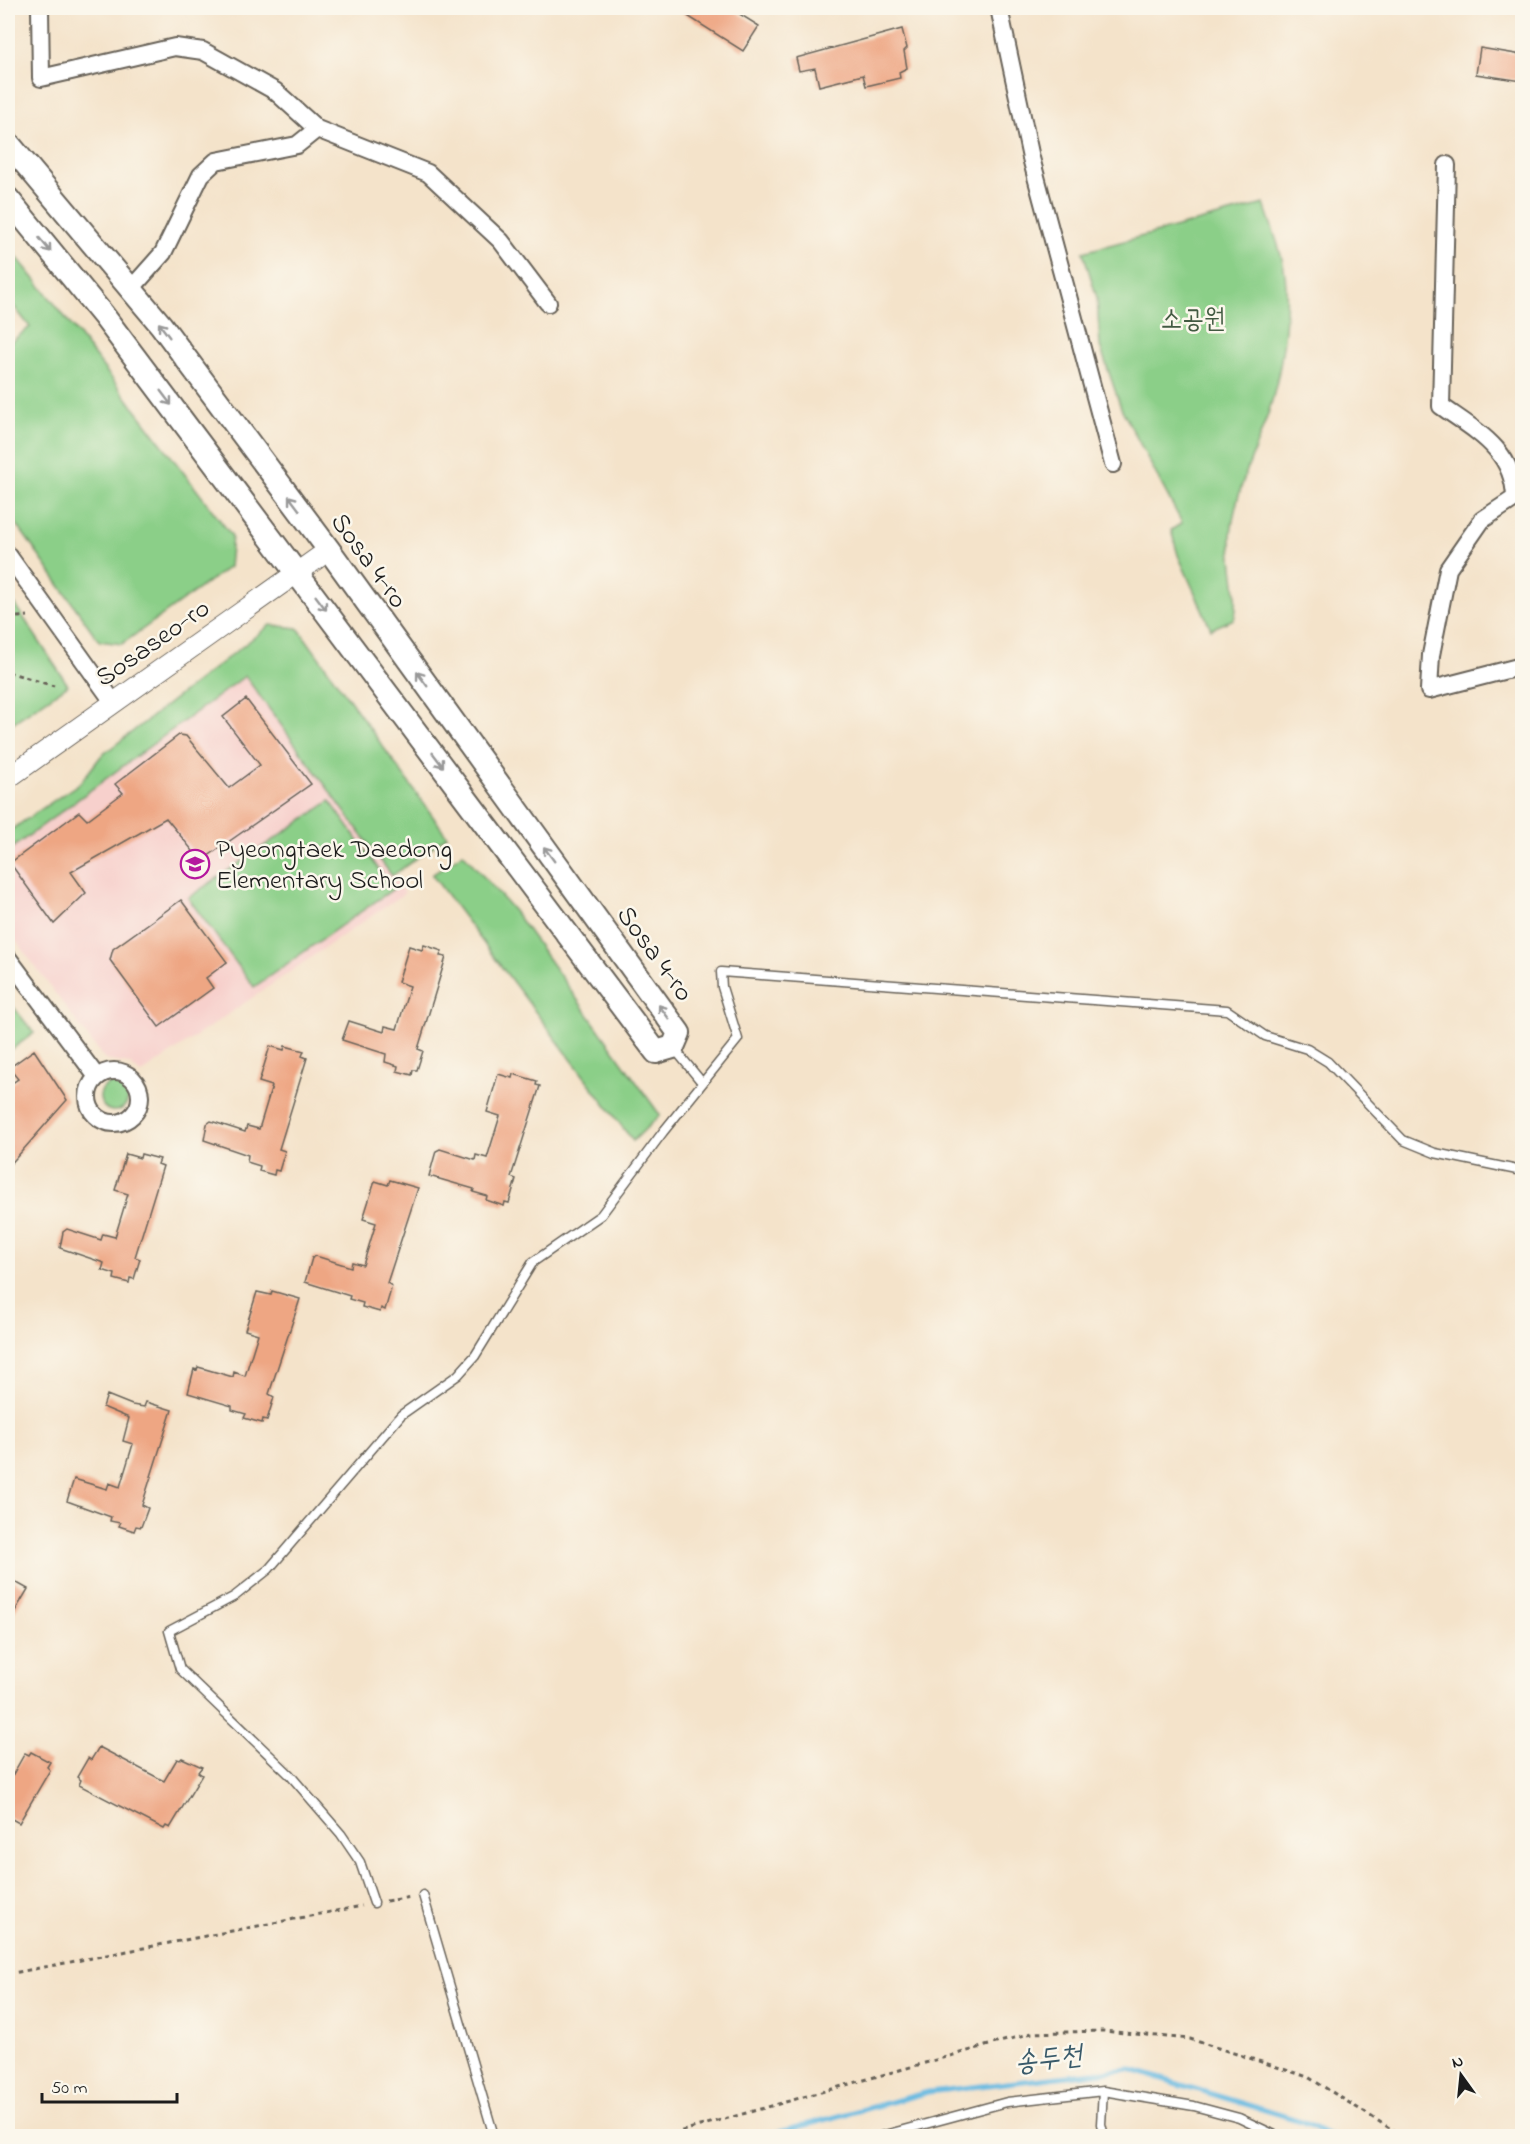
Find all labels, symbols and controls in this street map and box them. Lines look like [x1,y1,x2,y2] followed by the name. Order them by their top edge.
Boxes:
[38,237,51,253] one-way arrow
[1160,301,1226,340] park label: 소공원
[158,323,171,339] one-way arrow
[159,389,172,405] one-way arrow
[287,496,300,512] one-way arrow
[320,505,416,617] street label: Sosa 4-ro
[88,590,219,698] street label: Sosaseo-ro
[315,595,328,611] one-way arrow
[416,672,428,688] one-way arrow
[432,751,444,767] one-way arrow
[216,831,452,901] place label: Pyeongtaek Daedong Elementary School
[543,846,555,862] one-way arrow
[179,848,211,880] school or university icon: Pyeongtaek Daedong Elementary School
[606,898,702,1010] street label: Sosa 4-ro
[657,1004,670,1020] one-way arrow
[1012,2036,1087,2085] water label: 송두천
[1431,2045,1491,2105] north arrow
[1449,2049,1466,2075] text: N
[42,2066,177,2104] scale bar
[51,2076,88,2102] text: 50 m

